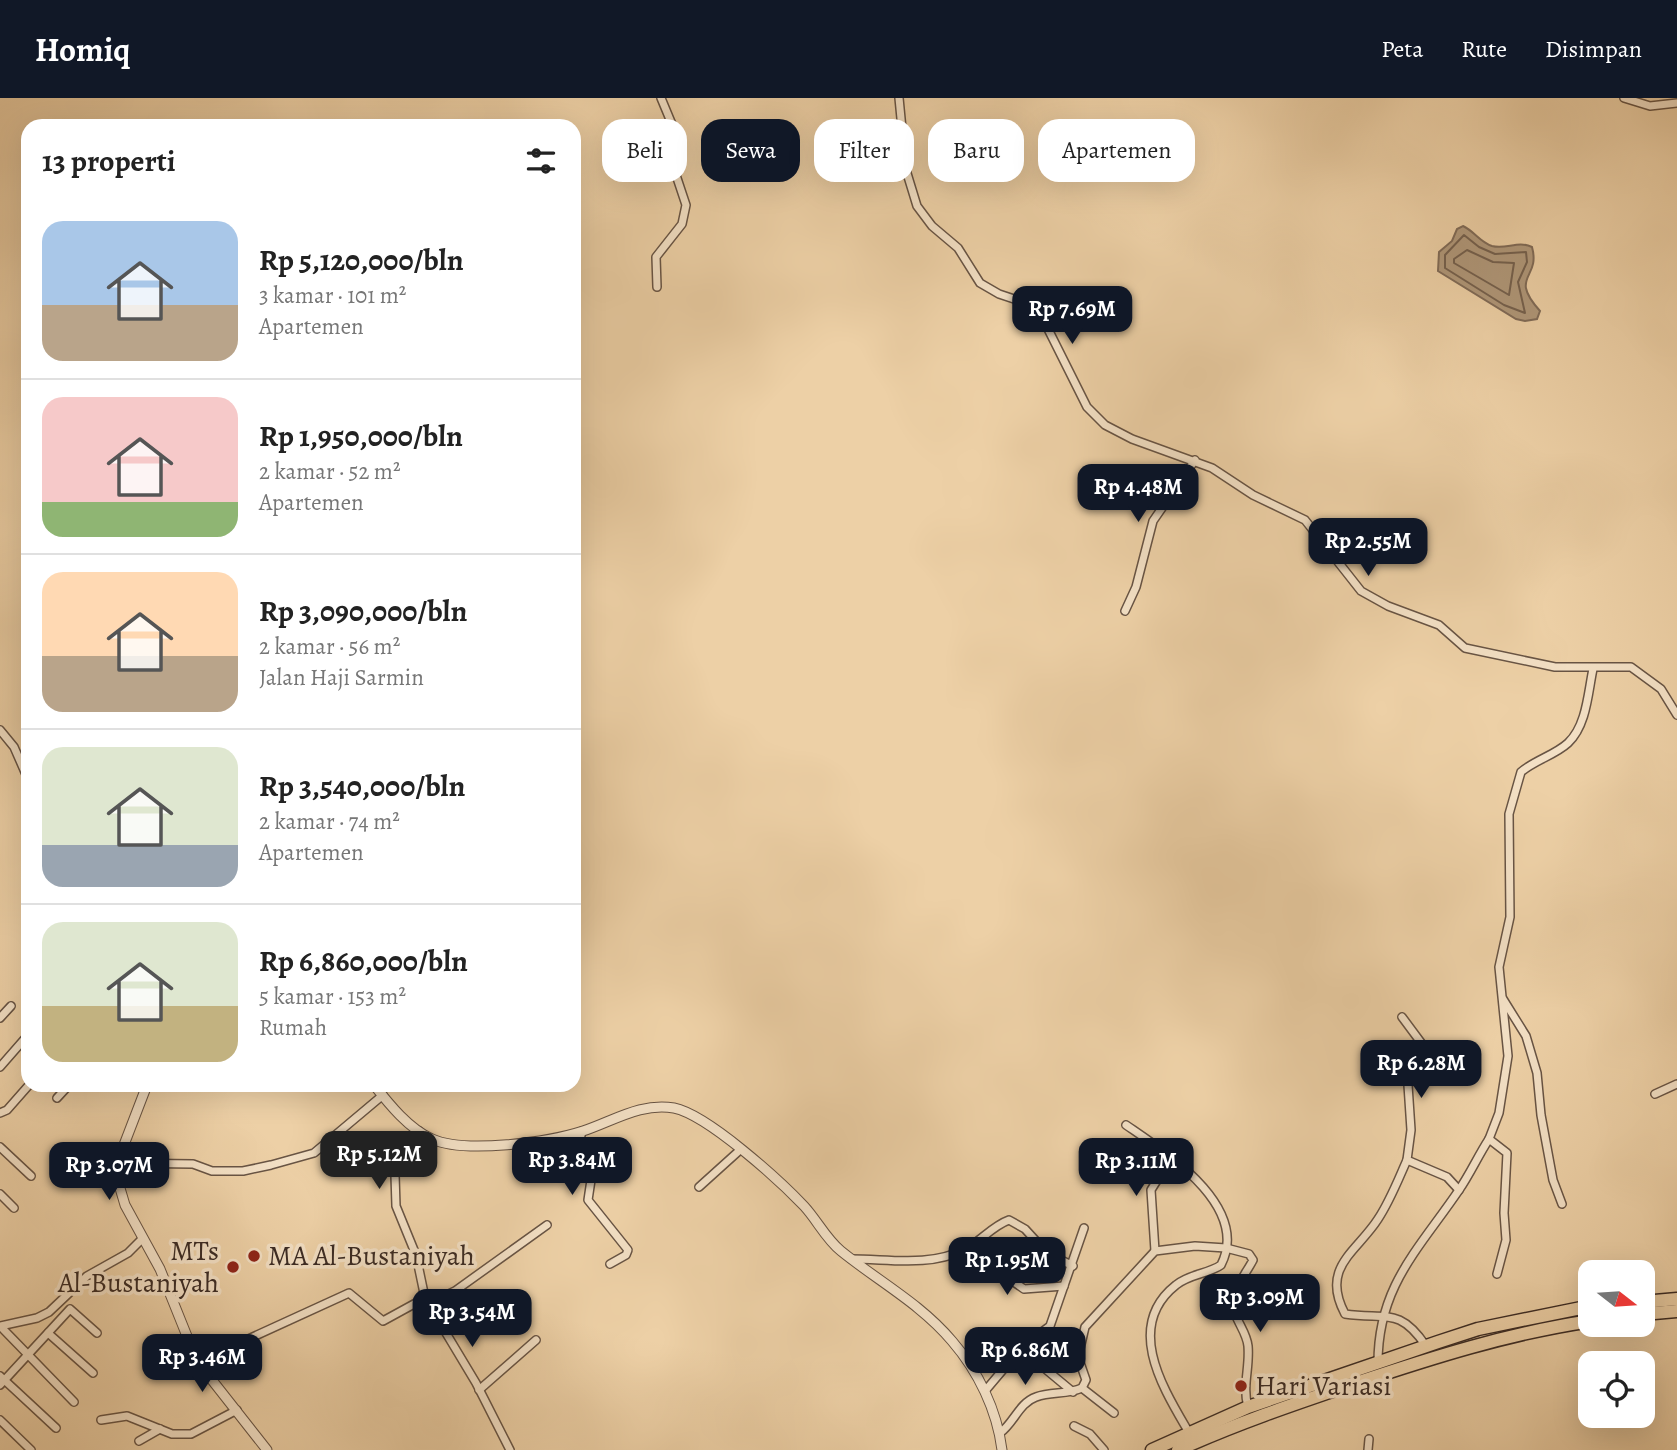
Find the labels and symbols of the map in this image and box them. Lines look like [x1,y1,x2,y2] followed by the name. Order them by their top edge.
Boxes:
[1000,286,1144,346] pin: Rp 7.69M
[1066,464,1210,524] pin: Rp 4.48M
[1296,518,1440,578] pin: Rp 2.55M
[1349,1040,1493,1100] pin: Rp 6.28M
[307,1132,451,1191] pin: Rp 5.12M
[500,1138,644,1197] pin: Rp 3.84M
[1064,1138,1208,1198] pin: Rp 3.11M
[37,1142,181,1202] pin: Rp 3.07M
[57,1232,219,1302] place label: MTs Al-Bustaniyah
[268,1237,475,1275] place label: MA Al-Bustaniyah
[935,1238,1079,1297] pin: Rp 1.95M
[246,1248,262,1264] marker: MA Al-Bustaniyah
[225,1259,241,1275] marker: MTs Al-Bustaniyah
[1578,1260,1656,1337] north arrow
[1188,1274,1332,1334] pin: Rp 3.09M
[400,1290,544,1349] pin: Rp 3.54M
[953,1328,1097,1387] pin: Rp 6.86M
[130,1334,274,1394] pin: Rp 3.46M
[1255,1367,1391,1405] place label: Hari Variasi
[1233,1378,1249,1394] marker: Hari Variasi

